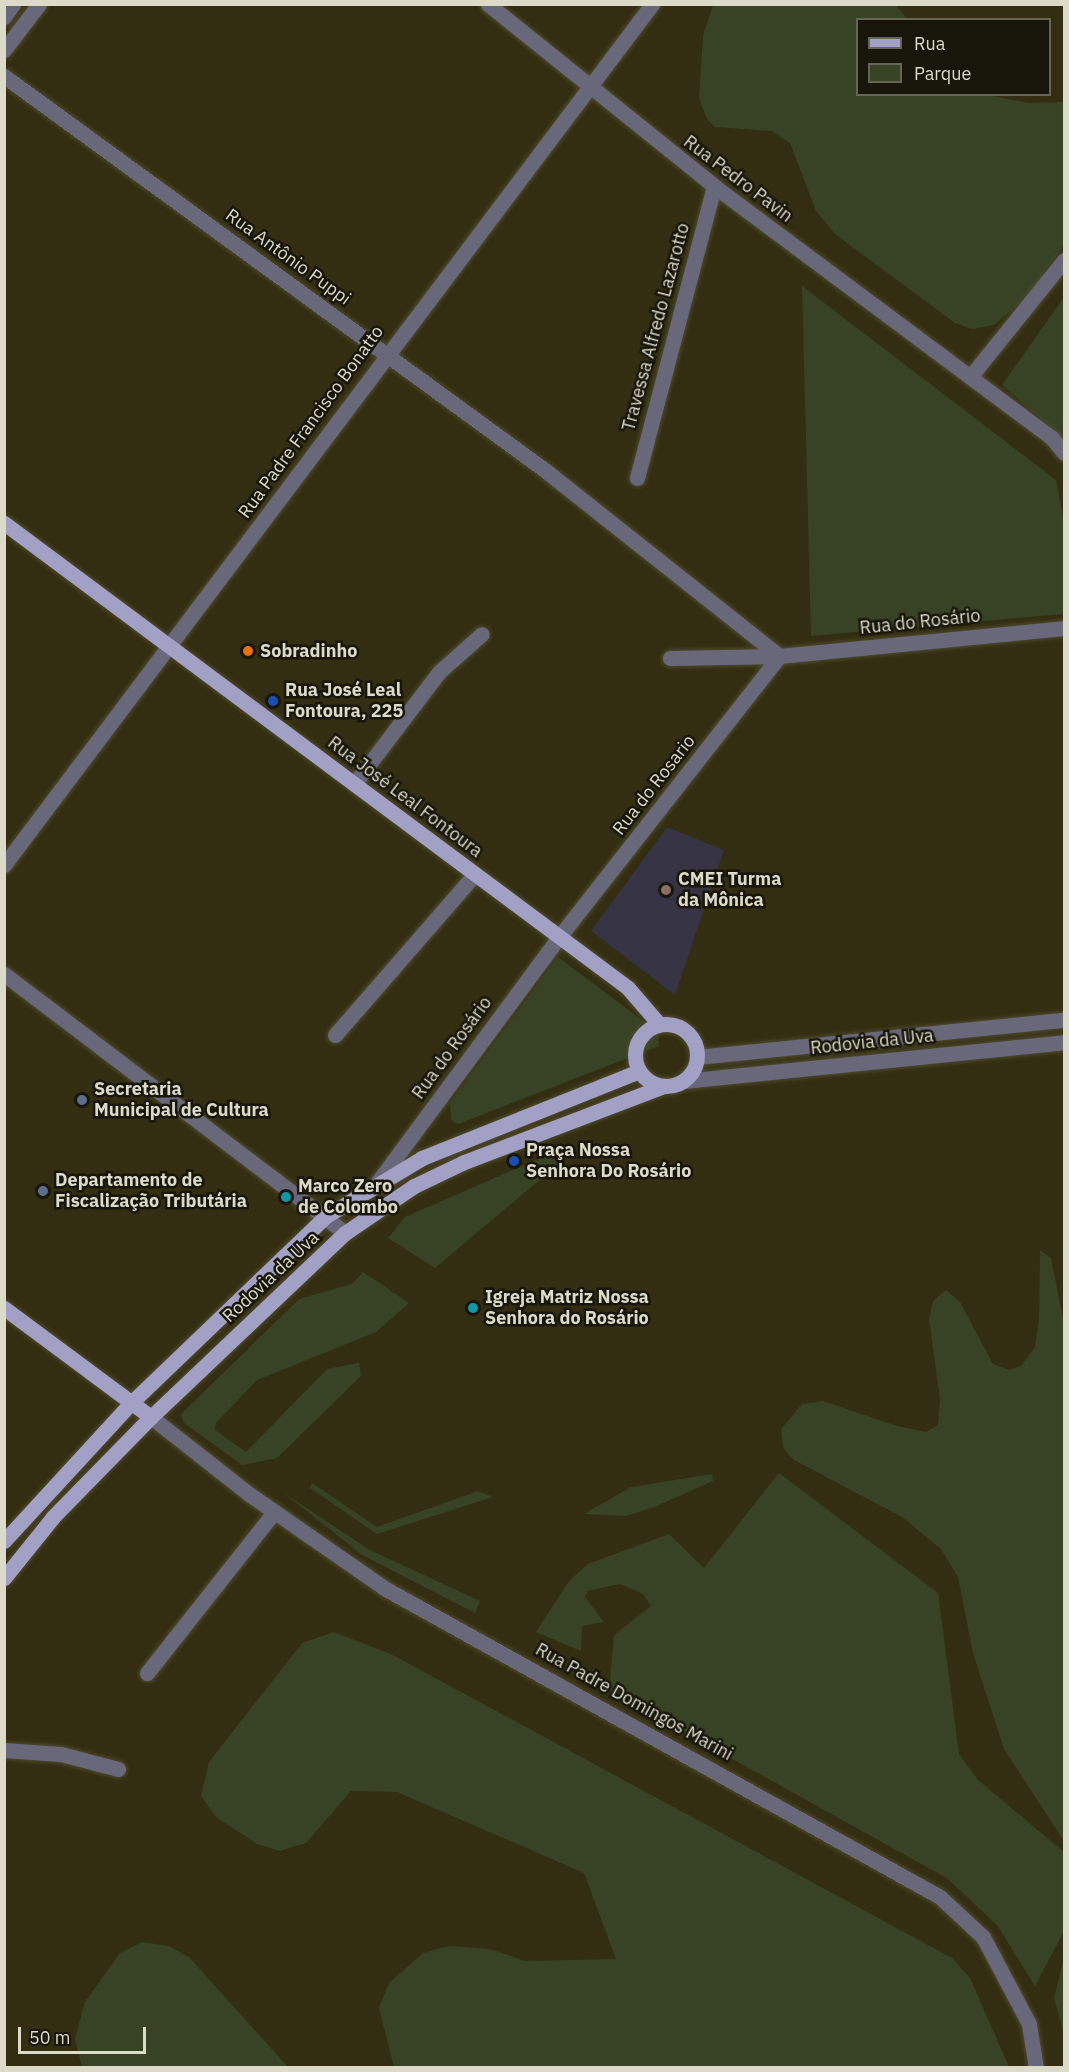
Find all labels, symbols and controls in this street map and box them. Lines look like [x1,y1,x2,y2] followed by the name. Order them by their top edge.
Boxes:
[856,18,1051,96] legend
[914,32,945,55] text: Rua
[914,62,971,85] text: Parque
[679,131,797,227] street label: Rua Pedro Pavin
[221,204,355,310] street label: Rua Antônio Puppi
[618,221,694,433] street label: Travessa Alfredo Lazarotto
[234,321,388,523] street label: Rua Padre Francisco Bonatto
[859,605,981,639] street label: Rua do Rosário
[260,640,357,662] place label: Sobradinho
[241,644,255,658] marker: Sobradinho
[285,680,403,722] place label: Rua José Leal Fontoura, 225
[266,694,280,708] marker: Rua José Leal Fontoura, 225
[608,731,700,839] street label: Rua do Rosario
[323,732,487,862] street label: Rua José Leal Fontoura
[678,869,781,912] place label: CMEI Turma da Mônica
[659,883,673,897] marker: CMEI Turma da Mônica
[408,993,496,1103] street label: Rua do Rosário
[809,1025,935,1059] street label: Rodovia da Uva
[94,1079,269,1122] place label: Secretaria Municipal de Cultura
[75,1093,89,1107] marker: Secretaria Municipal de Cultura
[526,1140,691,1182] place label: Praça Nossa Senhora Do Rosário
[507,1154,521,1168] marker: Praça Nossa Senhora Do Rosário
[55,1170,247,1212] place label: Departamento de Fiscalização Tributária
[298,1176,398,1218] place label: Marco Zero de Colombo
[36,1184,50,1198] marker: Departamento de Fiscalização Tributária
[279,1190,293,1204] marker: Marco Zero de Colombo
[218,1227,324,1327] street label: Rodovia da Uva
[485,1287,649,1330] place label: Igreja Matriz Nossa Senhora do Rosário
[466,1301,480,1315] marker: Igreja Matriz Nossa Senhora do Rosário
[532,1639,736,1765] street label: Rua Padre Domingos Marini
[21,2015,148,2053] scale bar
[29,2026,71,2049] text: 50 m

